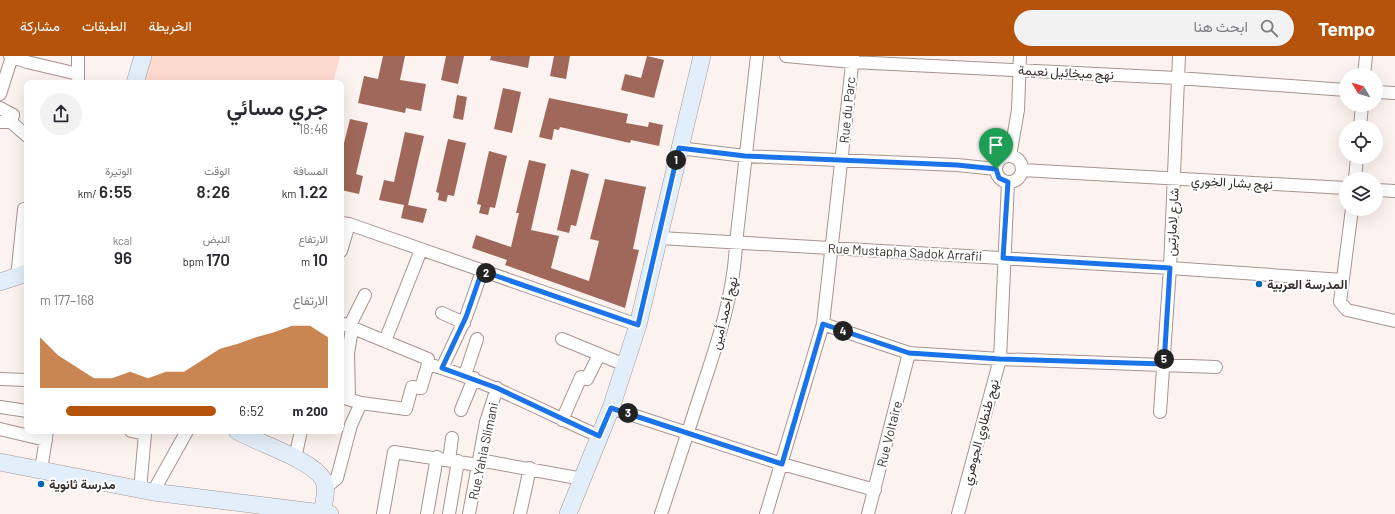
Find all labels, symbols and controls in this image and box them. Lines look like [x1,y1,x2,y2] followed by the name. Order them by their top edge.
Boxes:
[1014,10,1294,46] search box
[20,17,60,34] text: مشاركة
[82,17,126,34] text: الطبقات
[148,17,192,34] text: الخريطة
[1193,17,1248,35] text: ابحث هنا
[1258,17,1280,39] icon: search
[1318,17,1375,40] text: Tempo
[1017,61,1115,85] street label: نهج ميخائيل نعيمة
[1339,68,1383,112] north arrow
[1339,68,1383,216] map controls
[836,76,858,144] street label: Rue du Parc
[40,93,82,135] button: share
[226,93,328,119] text: جري مسائي
[1339,120,1383,164] button: locate
[298,121,328,137] text: 18:46
[979,128,1013,169] pin
[985,134,1007,156] icon: arrive
[666,150,686,170] pin: 1
[674,153,678,166] text: 1
[105,164,132,177] text: الوتيرة
[204,164,230,177] text: الوقت
[293,164,328,177] text: المسافة
[1190,172,1274,195] street label: نهج بشار الخوري
[1339,172,1383,216] button: layers
[99,181,132,201] text: 6:55
[197,181,230,201] text: 8:26
[299,181,328,201] text: 1.22
[78,187,99,200] text: /km
[282,187,299,200] text: km
[1162,187,1184,257] street label: شارع لامارتين
[203,232,230,245] text: النبض
[298,232,328,245] text: الارتفاع
[113,234,132,247] text: kcal
[827,240,983,264] street label: Rue Mustapha Sadok Arrafii
[114,247,132,267] text: 96
[206,249,230,269] text: 170
[312,249,328,269] text: 10
[183,255,206,268] text: bpm
[301,255,312,268] text: m
[476,263,496,283] pin: 2
[483,266,489,279] text: 2
[707,274,743,352] street label: نهج أحمد أمين
[1267,276,1348,293] place label: المدرسة العربية
[1254,279,1264,289] marker: المدرسة العربية
[40,292,94,308] text: 168–177 m
[293,292,328,308] text: الارتفاع
[833,321,853,341] pin: 4
[840,324,846,337] text: 4
[1154,349,1174,369] pin: 5
[1161,352,1167,365] text: 5
[958,377,1005,487] street label: نهج طنطاوي الجوهري
[873,399,905,469] street label: Rue Voltaire
[465,401,501,501] street label: Rue Yahia Slimani
[239,403,264,419] text: 6:52
[292,403,328,419] text: 200 m
[618,403,638,423] pin: 3
[625,406,631,419] text: 3
[49,476,116,493] place label: مدرسة ثانوية
[36,479,46,489] marker: مدرسة ثانوية

